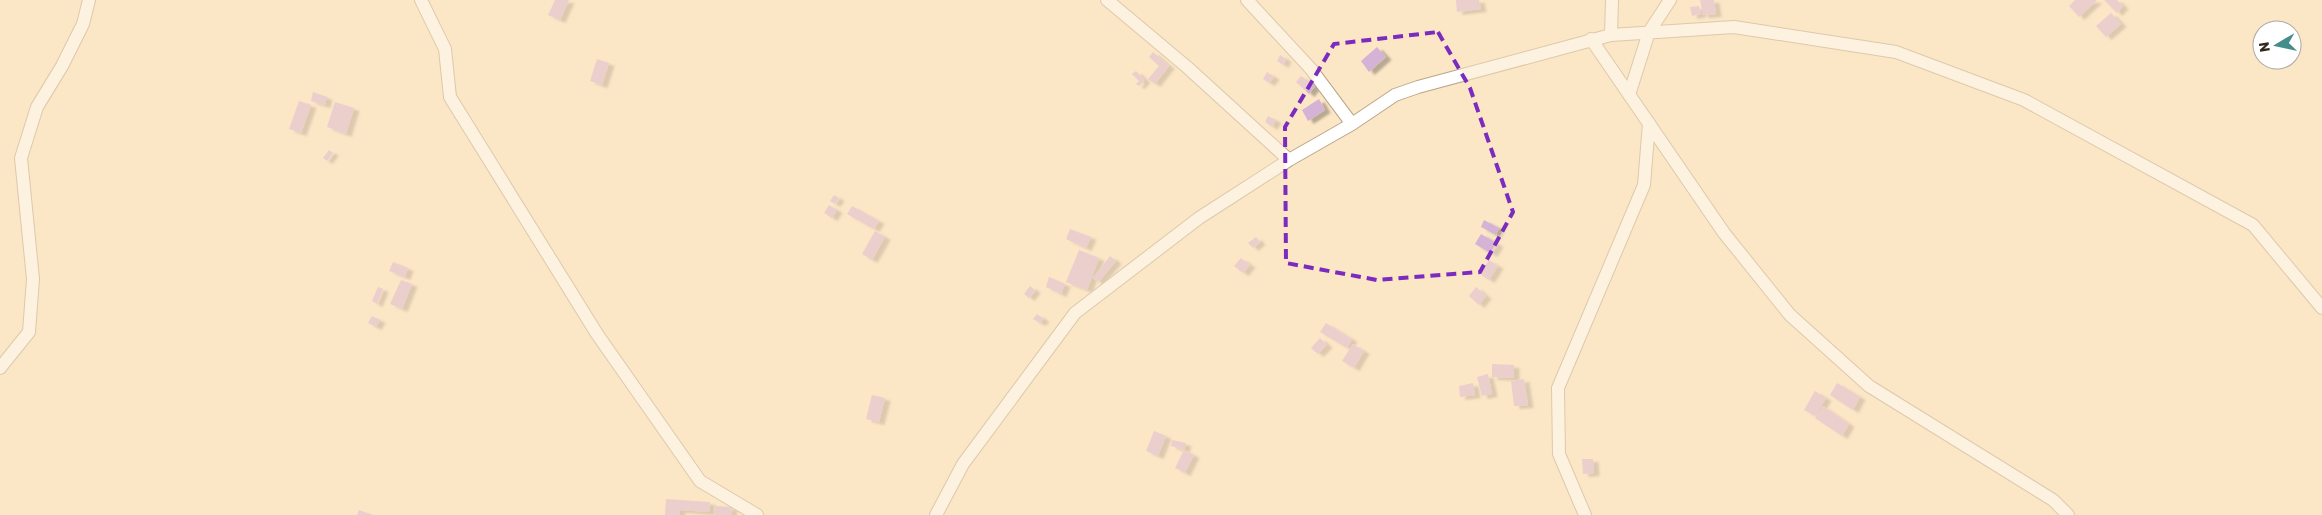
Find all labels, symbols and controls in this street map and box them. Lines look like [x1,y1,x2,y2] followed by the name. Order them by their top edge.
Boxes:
[2252,20,2302,70] north arrow
[2255,41,2274,53] text: N

